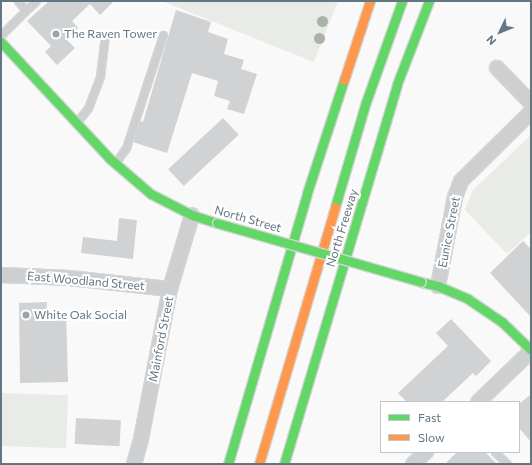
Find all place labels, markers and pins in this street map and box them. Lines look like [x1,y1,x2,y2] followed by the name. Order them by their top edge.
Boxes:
[64,27,157,41] place label: The Raven Tower
[51,29,61,39] marker: The Raven Tower
[34,308,127,322] place label: White Oak Social
[21,310,31,320] marker: White Oak Social

